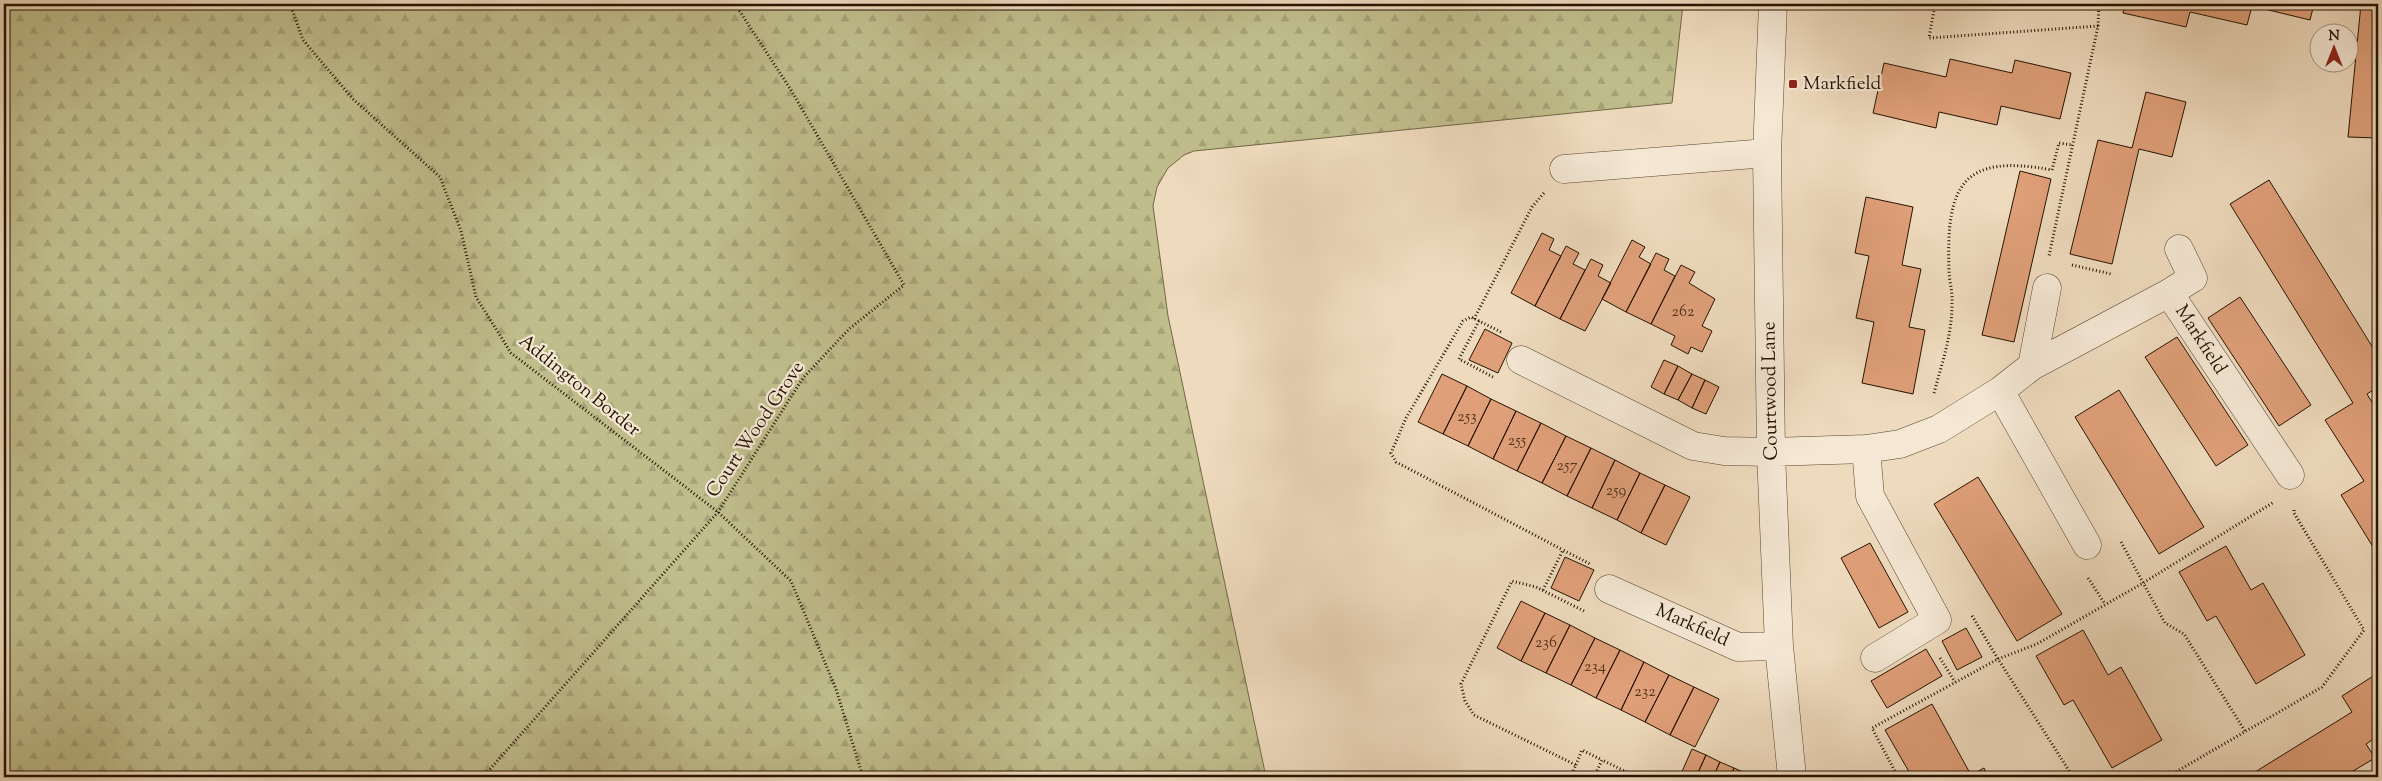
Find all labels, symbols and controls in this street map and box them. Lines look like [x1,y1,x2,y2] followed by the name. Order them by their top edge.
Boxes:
[2310,22,2360,72] north arrow
[2328,27,2340,47] text: N
[1803,71,1882,98] place label: Markfield
[1787,78,1799,90] marker: Markfield
[2167,300,2233,380] street label: Markfield
[1672,301,1695,324] house number: 262
[1756,321,1786,461] street label: Courtwood Lane
[512,328,646,444] street label: Addington Border
[700,356,812,504] street label: Court Wood Grove
[1457,406,1477,429] house number: 253
[1508,430,1527,453] house number: 255
[1557,455,1577,478] house number: 257
[1606,480,1627,503] house number: 259
[1651,598,1733,654] street label: Markfield
[1535,632,1557,655] house number: 236
[1584,656,1606,679] house number: 234
[1634,681,1656,704] house number: 232

